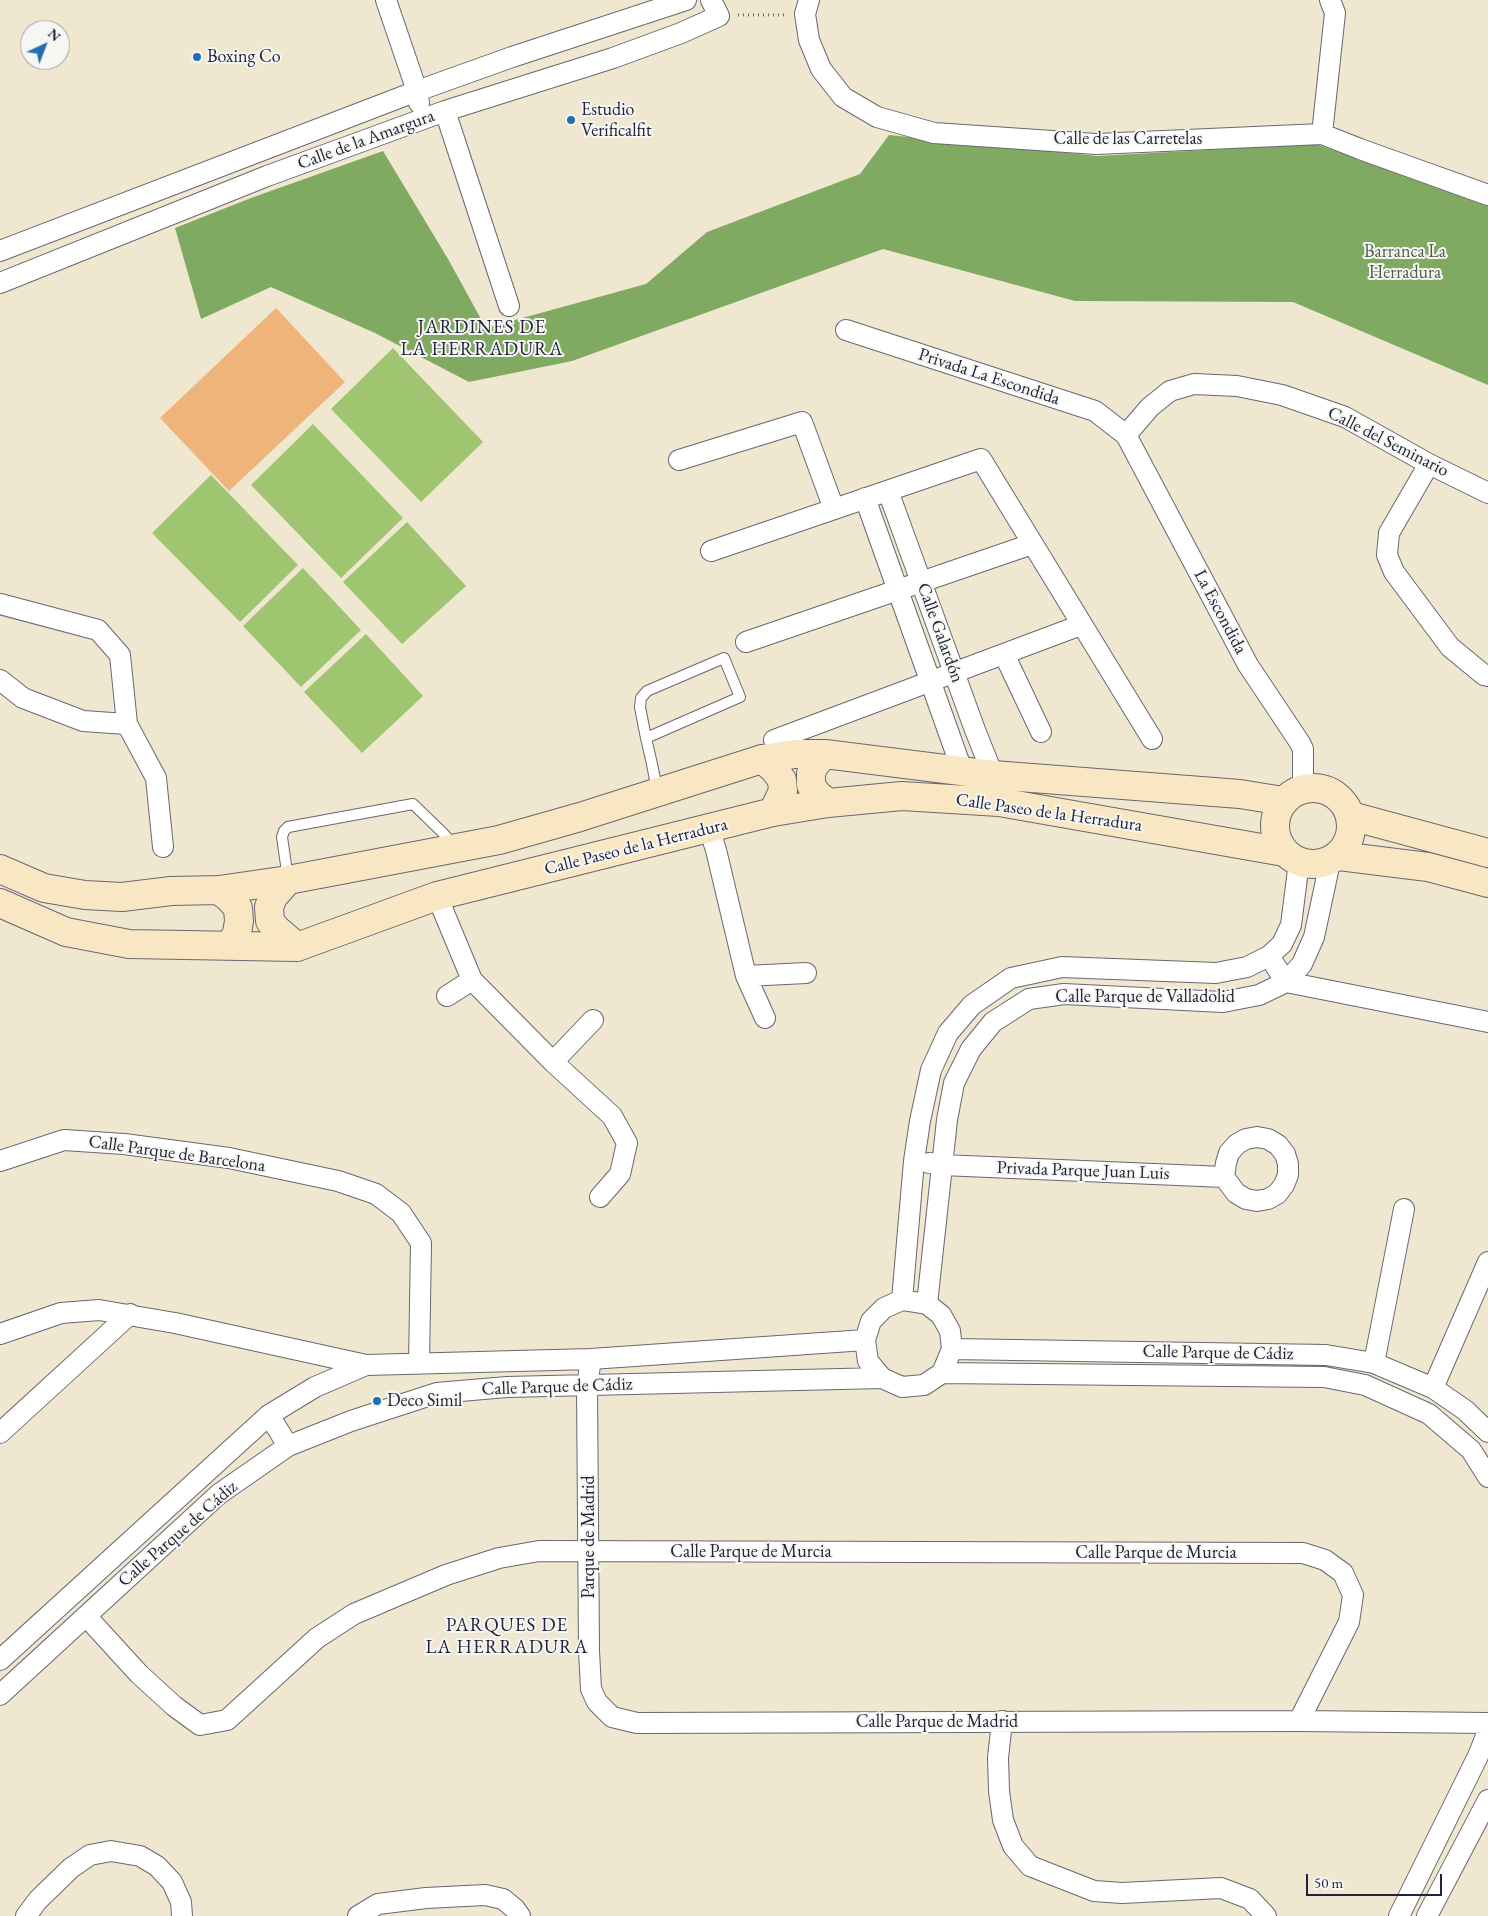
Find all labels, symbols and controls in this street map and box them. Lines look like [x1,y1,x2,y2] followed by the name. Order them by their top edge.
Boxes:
[20,20,70,70] north arrow
[44,24,65,45] text: N
[207,46,281,68] place label: Boxing Co
[191,51,203,63] marker: Boxing Co
[581,99,652,142] place label: Estudio Verificalfit
[295,105,437,175] street label: Calle de la Amargura
[565,114,577,126] marker: Estudio Verificalfit
[1054,128,1202,150] street label: Calle de las Carretelas
[1364,241,1446,284] park label: Barranca La Herradura
[399,317,565,361] district label: JARDINES DE LA HERRADURA
[916,344,1062,410] street label: Privada La Escondida
[1324,402,1452,482] street label: Calle del Seminario
[1189,566,1251,658] street label: La Escondida
[912,580,968,686] street label: Calle Galardón
[954,789,1144,837] street label: Calle Paseo de la Herradura
[542,814,730,880] street label: Calle Paseo de la Herradura
[1055,986,1235,1008] street label: Calle Parque de Valladolid
[87,1131,267,1177] street label: Calle Parque de Barcelona
[996,1157,1170,1185] street label: Privada Parque Juan Luis
[1142,1341,1294,1365] street label: Calle Parque de Cádiz
[481,1374,633,1400] street label: Calle Parque de Cádiz
[387,1390,462,1412] place label: Deco Simil
[371,1395,383,1407] marker: Deco Simil
[578,1475,600,1599] street label: Parque de Madrid
[114,1476,242,1592] street label: Calle Parque de Cádiz
[670,1541,832,1563] street label: Calle Parque de Murcia
[1075,1542,1237,1564] street label: Calle Parque de Murcia
[424,1615,590,1659] district label: PARQUES DE LA HERRADURA
[856,1711,1018,1733] street label: Calle Parque de Madrid
[1308,1864,1444,1896] scale bar
[1314,1873,1343,1892] text: 50 m

